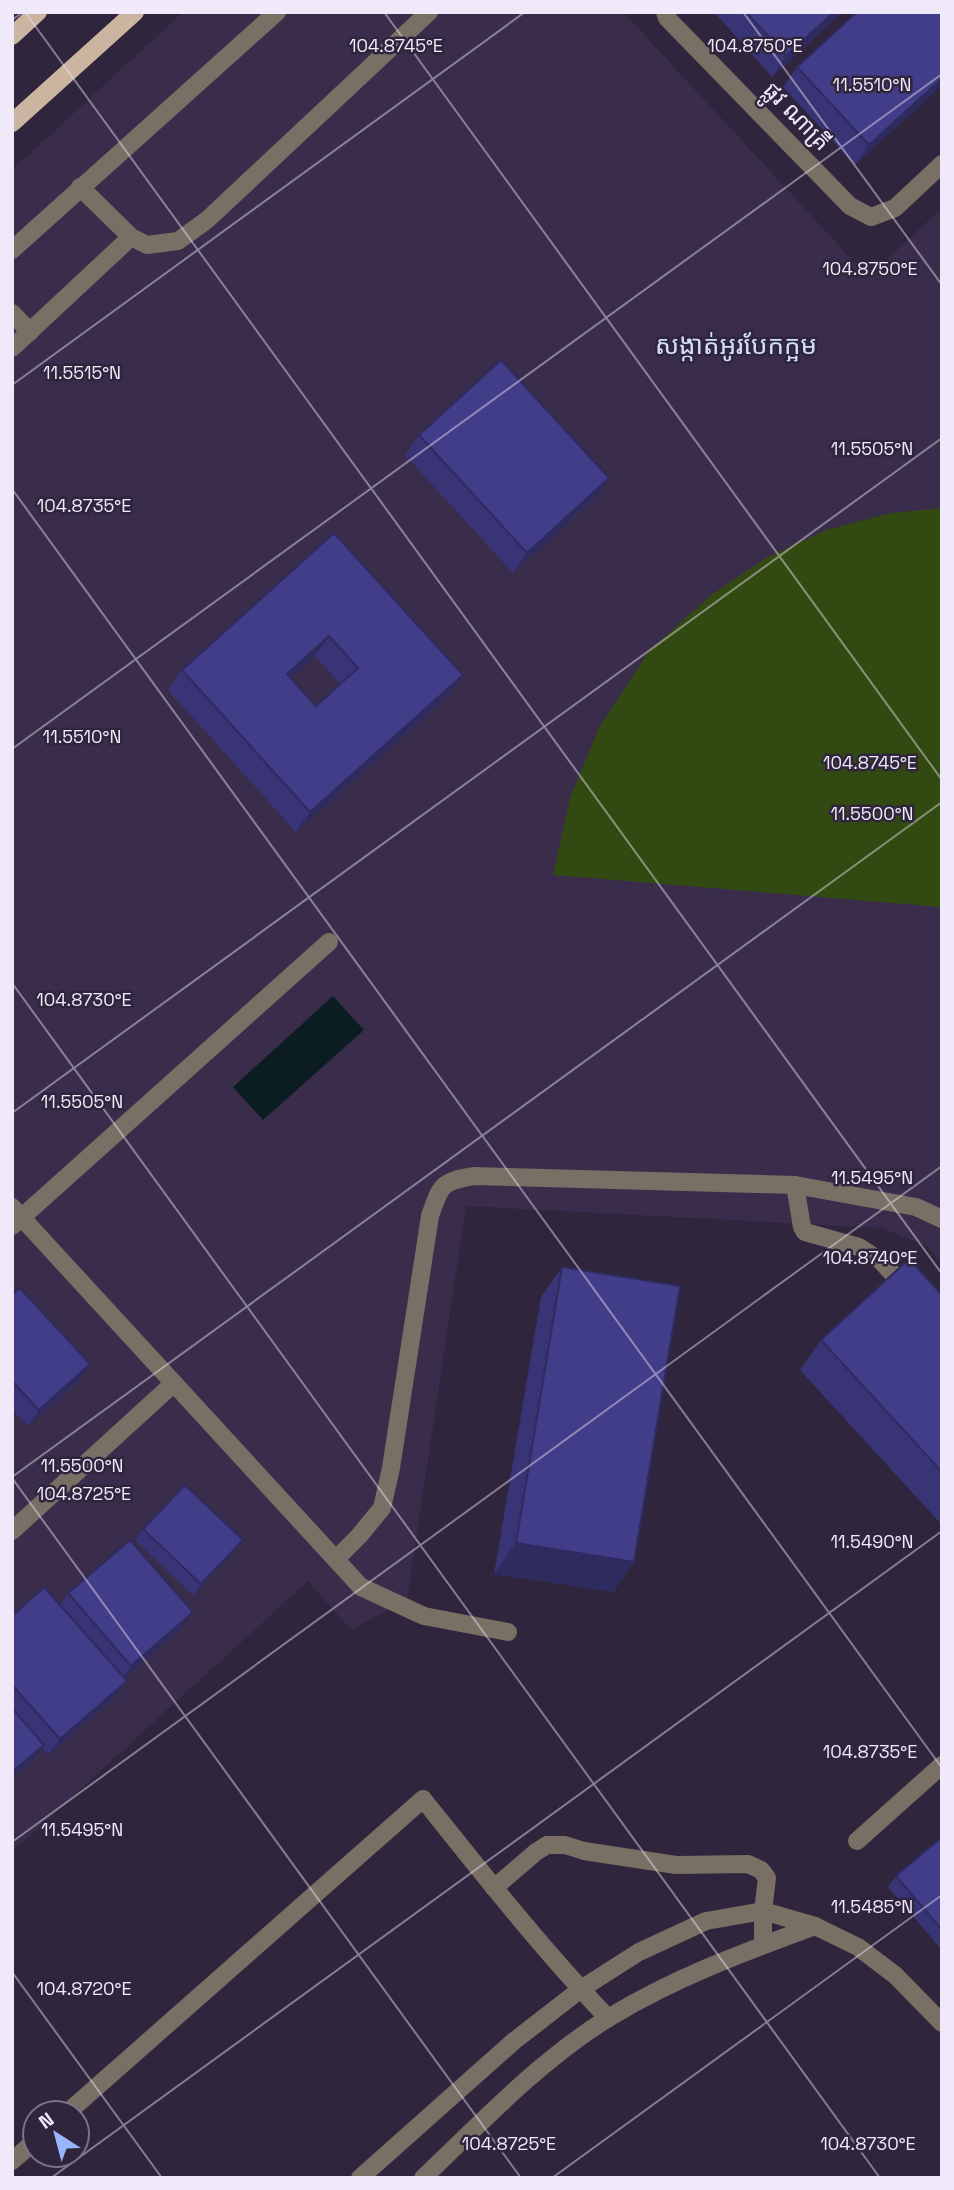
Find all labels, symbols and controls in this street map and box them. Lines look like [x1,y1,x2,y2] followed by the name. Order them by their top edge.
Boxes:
[349,34,443,57] text: 104.8745°E
[707,34,803,57] text: 104.8750°E
[833,73,911,96] text: 11.5510°N
[752,75,837,161] street label: ផ្លូវ ណាគ្រី
[822,257,918,280] text: 104.8750°E
[655,328,817,362] district label: សង្កាត់អូរបែកក្អម
[43,361,121,384] text: 11.5515°N
[831,437,913,460] text: 11.5505°N
[37,494,131,517] text: 104.8735°E
[43,725,121,748] text: 11.5510°N
[823,751,917,774] text: 104.8745°E
[830,802,914,825] text: 11.5500°N
[36,988,132,1011] text: 104.8730°E
[41,1090,123,1113] text: 11.5505°N
[831,1166,913,1189] text: 11.5495°N
[823,1246,917,1269] text: 104.8740°E
[40,1454,124,1477] text: 11.5500°N
[37,1482,131,1505] text: 104.8725°E
[831,1530,914,1553] text: 11.5490°N
[823,1740,917,1763] text: 104.8735°E
[41,1818,123,1841] text: 11.5495°N
[831,1895,913,1918] text: 11.5485°N
[36,1977,132,2000] text: 104.8720°E
[21,2099,91,2169] north arrow
[34,2107,59,2135] text: N
[462,2132,556,2155] text: 104.8725°E
[820,2132,916,2155] text: 104.8730°E

